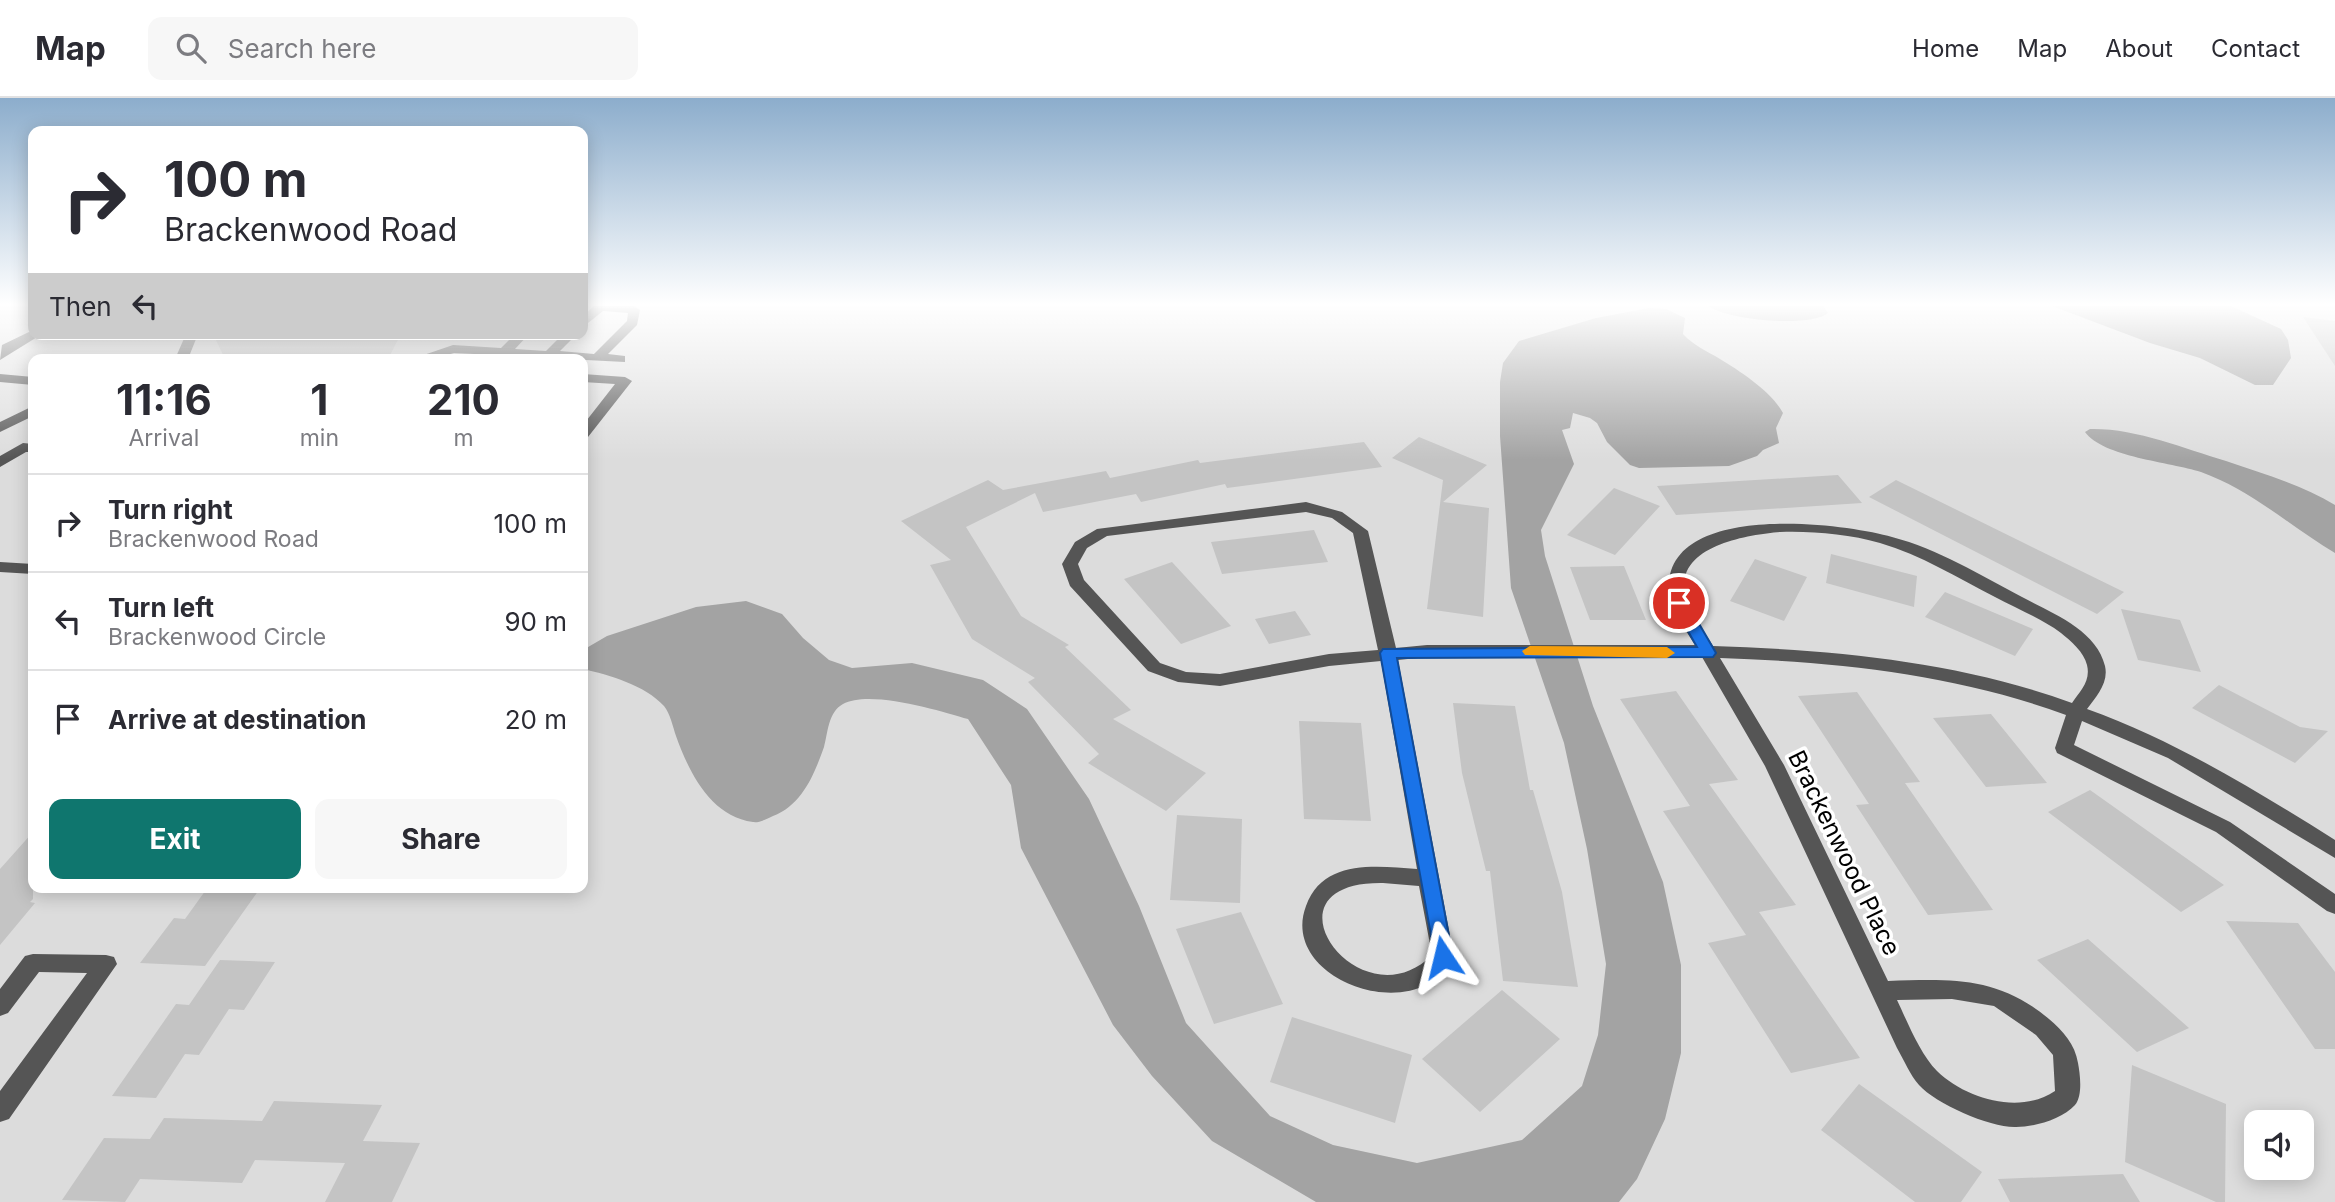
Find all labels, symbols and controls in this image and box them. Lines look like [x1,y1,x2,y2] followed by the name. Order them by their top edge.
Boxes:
[148,17,638,80] search box
[35,28,106,68] text: Map
[172,29,210,67] icon: search
[228,33,376,64] text: Search here
[1912,34,1979,63] text: Home
[2017,34,2067,63] text: Map
[2105,34,2173,63] text: About
[2211,34,2300,63] text: Contact
[164,150,308,209] text: 100 m
[49,154,140,245] icon: right
[164,210,457,249] text: Brackenwood Road
[126,287,164,325] icon: left
[49,291,112,322] text: Then
[116,374,212,425] text: 11:16
[310,374,328,425] text: 1
[427,374,500,425] text: 210
[128,424,199,452] text: Arrival
[300,424,339,452] text: min
[453,424,474,452] text: m
[108,494,233,525] text: Turn right
[49,504,87,542] icon: right
[494,508,567,539] text: 100 m
[108,525,319,553] text: Brackenwood Road
[1649,573,1709,633] pin
[1660,584,1698,622] icon: arrive
[108,592,214,623] text: Turn left
[49,602,87,640] icon: left
[504,606,567,637] text: 90 m
[108,623,326,651] text: Brackenwood Circle
[49,700,87,738] icon: arrive
[108,704,367,735] text: Arrive at destination
[505,704,567,735] text: 20 m
[1782,746,1907,960] street label: Brackenwood Place
[49,799,301,879] button: Exit
[315,799,567,879] button: Share
[1406,920,1480,994] position arrow
[2244,1110,2314,1180] map controls
[2244,1110,2314,1180] button: sound

